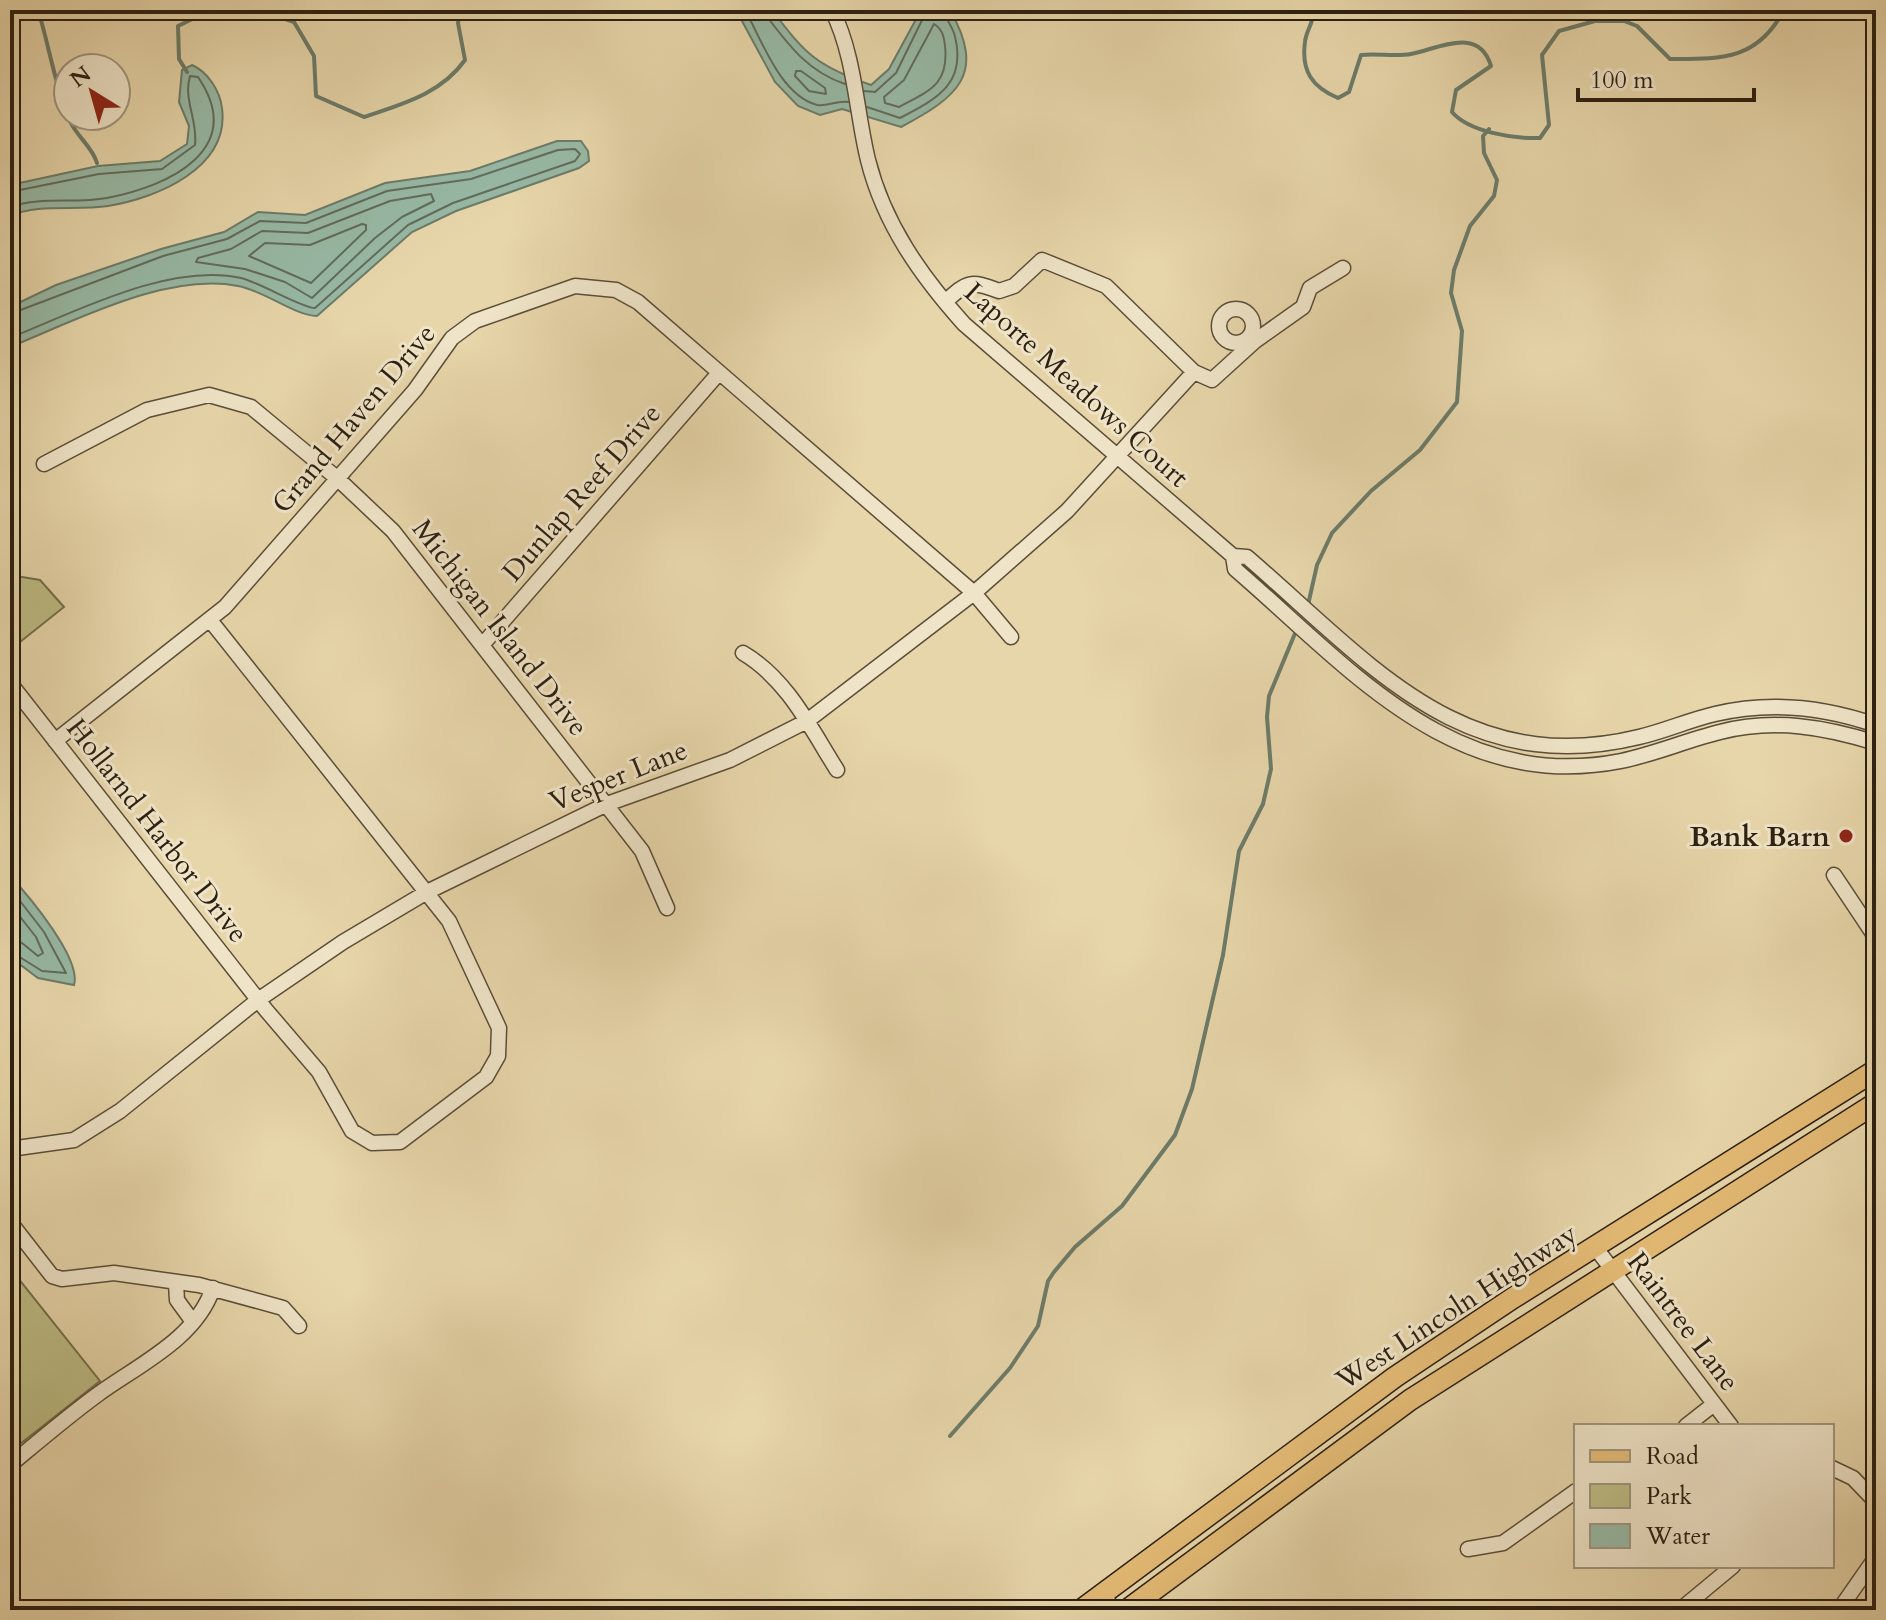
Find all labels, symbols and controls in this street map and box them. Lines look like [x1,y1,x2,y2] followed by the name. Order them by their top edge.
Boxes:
[52,52,132,132] north arrow
[1578,52,1754,102] scale bar
[64,59,97,95] text: N
[1590,64,1654,97] text: 100 m
[956,274,1197,496] street label: Laporte Meadows Court
[263,316,444,521] street label: Grand Haven Drive
[494,396,670,590] street label: Dunlap Reef Drive
[403,511,597,744] street label: Michigan Island Drive
[58,711,257,951] street label: Hollarnd Harbor Drive
[544,731,693,821] street label: Vesper Lane
[1689,818,1830,856] place label: Bank Barn
[1837,827,1855,845] marker: Bank Barn
[1328,1214,1585,1400] street label: West Lincoln Highway
[1618,1244,1748,1399] street label: Raintree Lane
[1574,1424,1834,1568] legend
[1646,1440,1699,1473] text: Road
[1646,1480,1692,1513] text: Park
[1645,1520,1710,1553] text: Water

